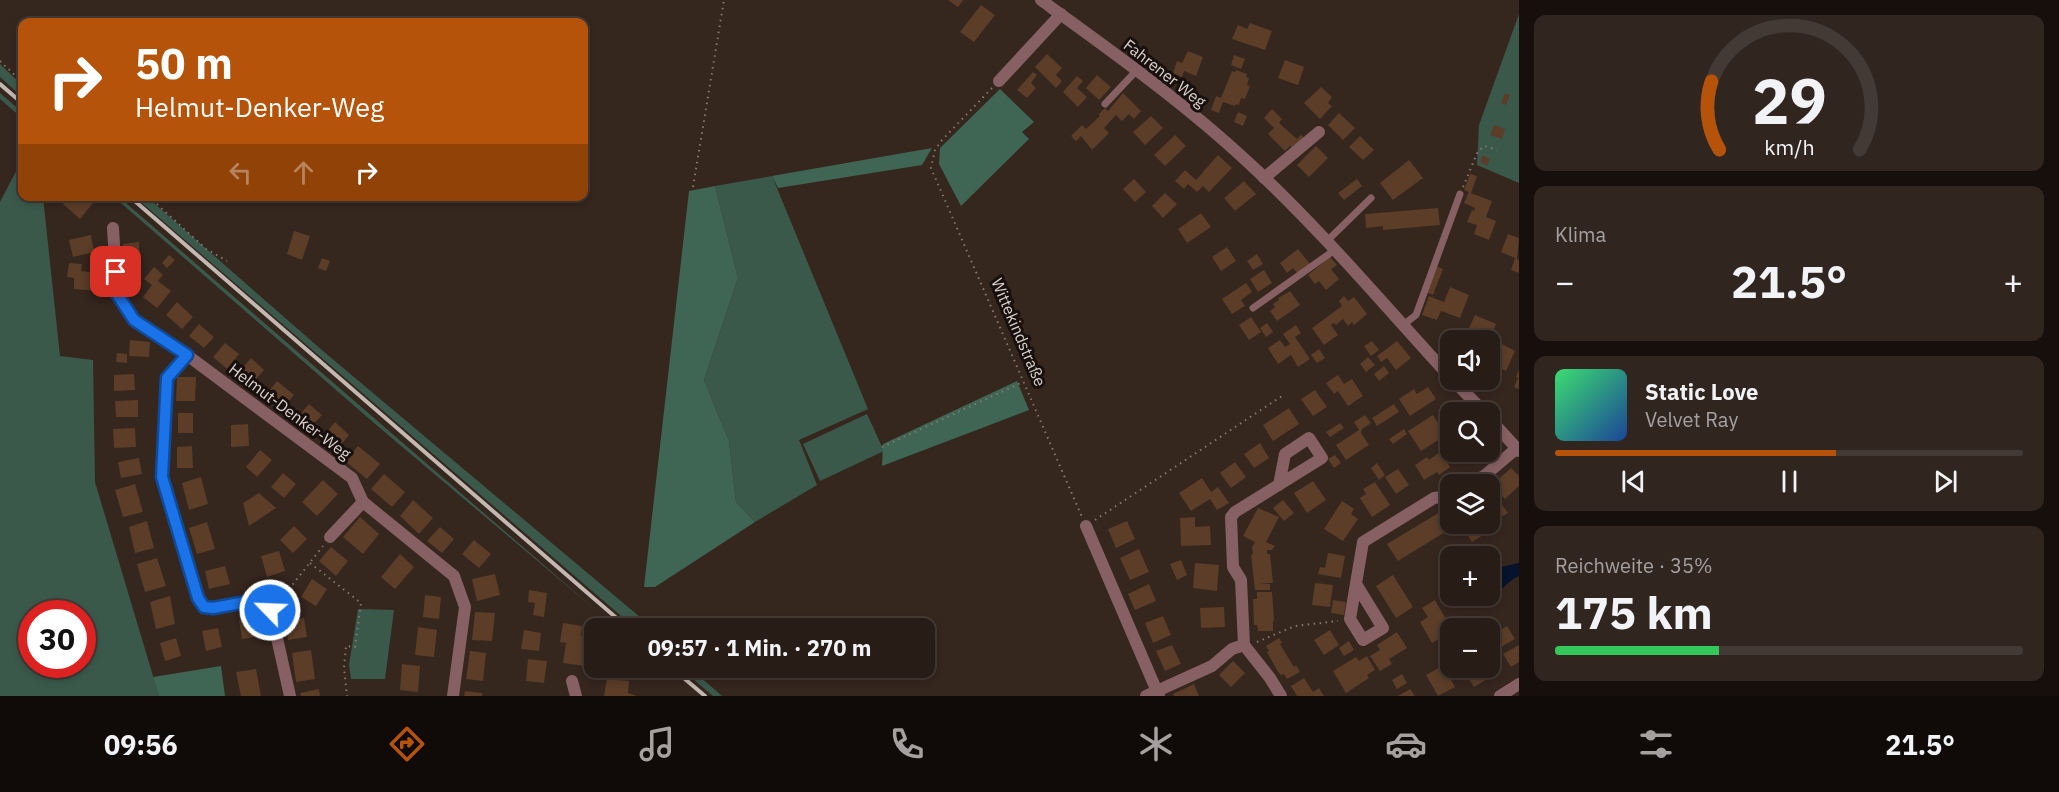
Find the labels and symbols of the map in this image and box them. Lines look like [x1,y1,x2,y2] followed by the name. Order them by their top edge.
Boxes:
[1120,35,1211,112] street label: Fahrener Weg
[90,246,141,297] pin
[987,275,1051,389] street label: Wittekindstraße
[225,359,355,464] street label: Helmut-Denker-Weg
[238,578,302,642] position arrow
[18,600,96,678] speed limit sign: 30

